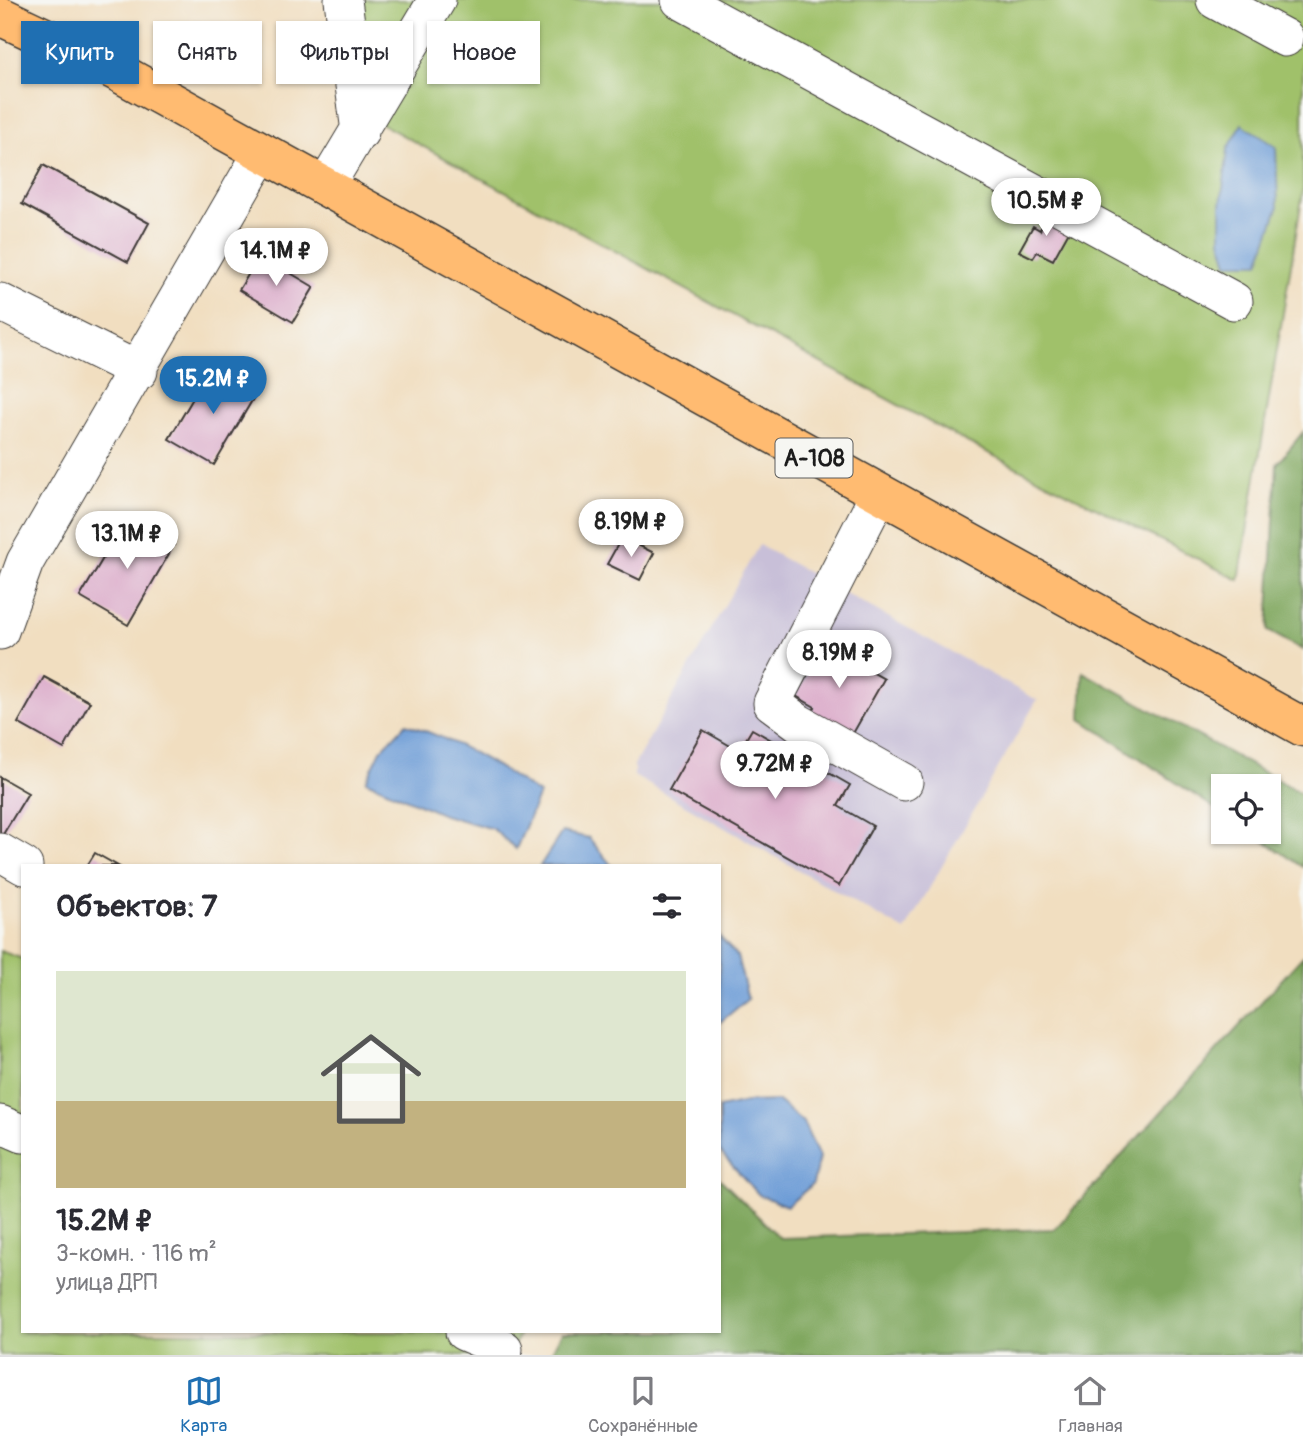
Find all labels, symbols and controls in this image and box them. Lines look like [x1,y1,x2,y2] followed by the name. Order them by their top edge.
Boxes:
[21,21,139,84] chip: Купить
[153,21,262,84] chip: Снять
[276,21,413,84] chip: Фильтры
[427,21,540,84] chip: Новое
[981,178,1111,238] pin: 10.5M ₽
[1007,186,1085,215] text: 10.5M ₽
[211,229,341,288] pin: 14.1M ₽
[240,236,312,265] text: 14.1M ₽
[148,356,278,416] pin: 15.2M ₽
[176,364,250,393] text: 15.2M ₽
[776,438,852,478] road number: А-108
[566,500,696,559] pin: 8.19M ₽
[595,507,667,536] text: 8.19M ₽
[62,512,192,571] pin: 13.1M ₽
[91,519,163,548] text: 13.1M ₽
[774,630,904,690] pin: 8.19M ₽
[803,638,875,667] text: 8.19M ₽
[710,742,840,801] pin: 9.72M ₽
[736,749,814,778] text: 9.72M ₽
[1211,774,1281,844] map controls
[1211,774,1281,844] button: locate
[648,887,686,925] icon: filters
[56,888,217,925] text: Объектов: 7
[308,1016,434,1142] icon: home
[56,1202,153,1239] text: 15.2M ₽
[56,1239,217,1268] text: 3-комн. · 116 m²
[56,1268,157,1297] text: улица ДРП
[180,1372,227,1438] tab: Карта
[588,1372,698,1438] tab: Сохранённые
[1058,1372,1123,1438] tab: Главная

